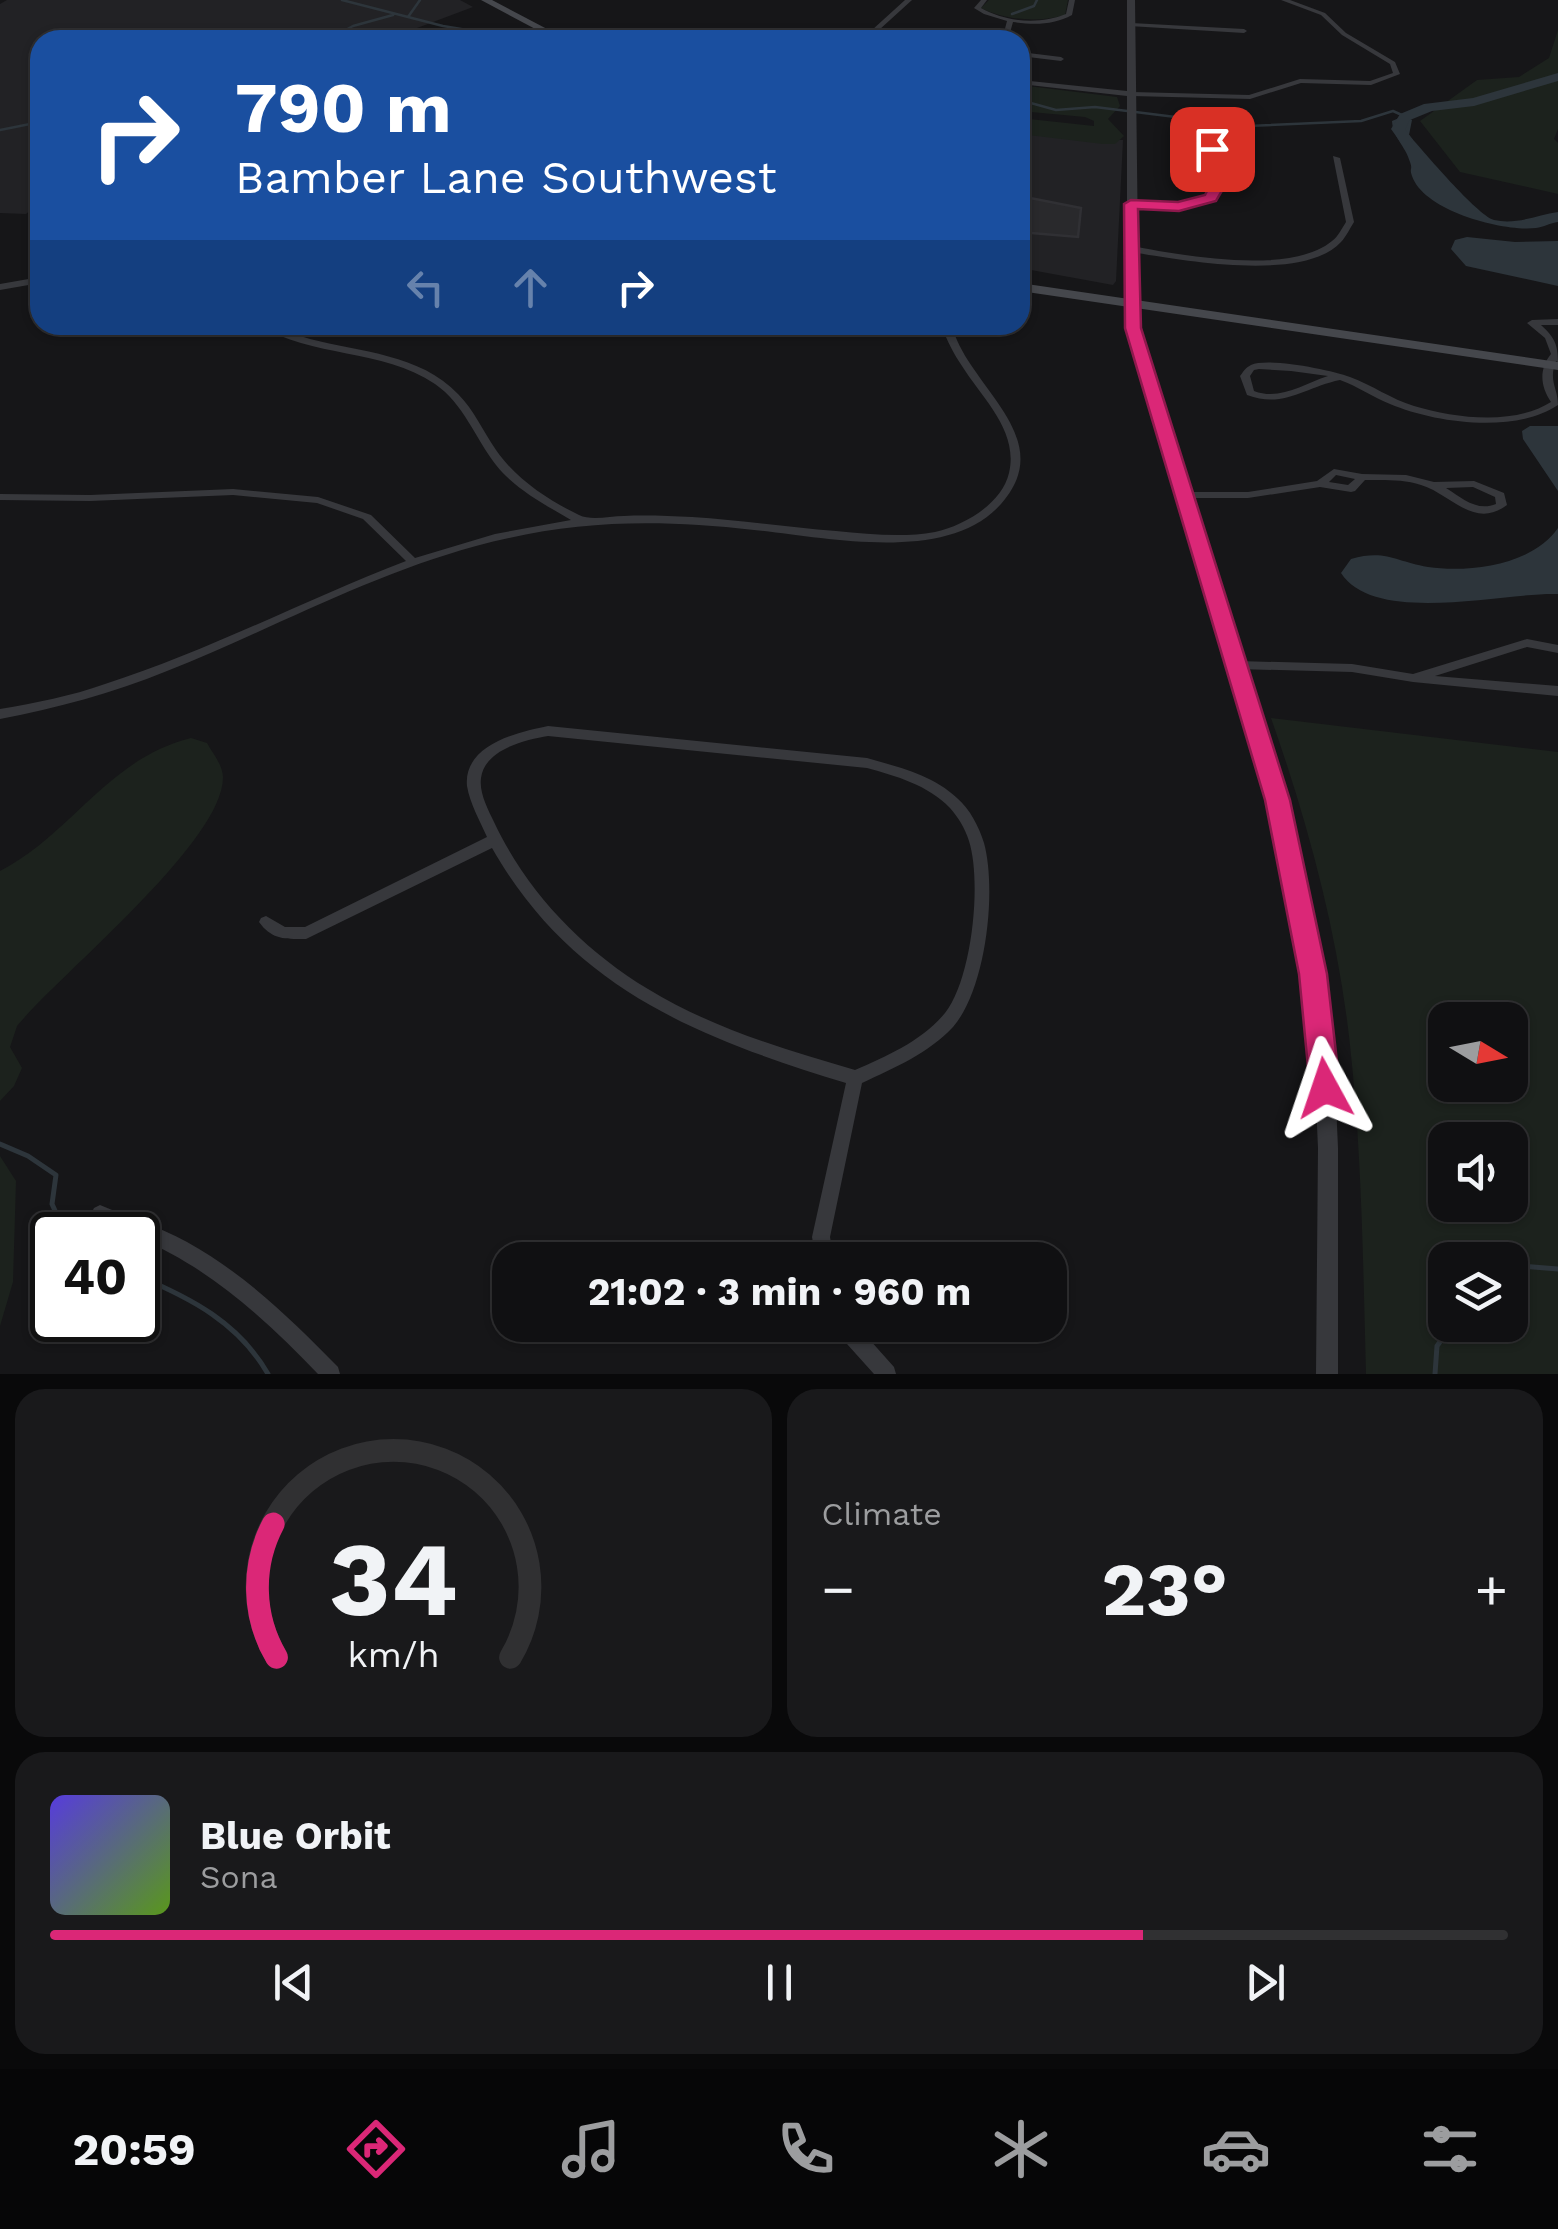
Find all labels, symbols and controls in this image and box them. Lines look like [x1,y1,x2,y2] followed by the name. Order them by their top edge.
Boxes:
[235,67,452,149] text: 790 m
[70,70,200,200] icon: right
[1170,107,1255,192] pin
[1185,122,1240,177] icon: arrive
[235,151,777,204] text: Bamber Lane Southwest
[398,260,453,315] icon: left
[503,260,558,315] icon: ahead
[608,260,663,315] icon: right
[1428,1002,1528,1102] north arrow
[1428,1002,1528,1342] map controls
[1273,1036,1377,1140] position arrow
[1428,1122,1528,1222] button: sound
[30,1212,160,1342] speed limit sign: 40
[1428,1242,1528,1342] button: layers
[588,1270,971,1314] text: 21:02 · 3 min · 960 m
[822,1495,942,1533] text: Climate
[329,1518,458,1640] text: 34
[1102,1545,1228,1633] text: 23°
[822,1557,855,1621] text: −
[1475,1557,1508,1621] text: +
[347,1634,439,1676] text: km/h
[200,1814,391,1858] text: Blue Orbit
[200,1858,278,1896] text: Sona
[266,1955,321,2010] icon: previous
[752,1955,807,2010] icon: pause
[1238,1955,1293,2010] icon: next
[341,2114,411,2184] icon: directions
[556,2114,626,2184] icon: music
[771,2114,841,2184] icon: phone
[986,2114,1056,2184] icon: climate
[1201,2114,1271,2184] icon: car
[1415,2114,1485,2184] icon: filters
[72,2123,196,2176] text: 20:59

